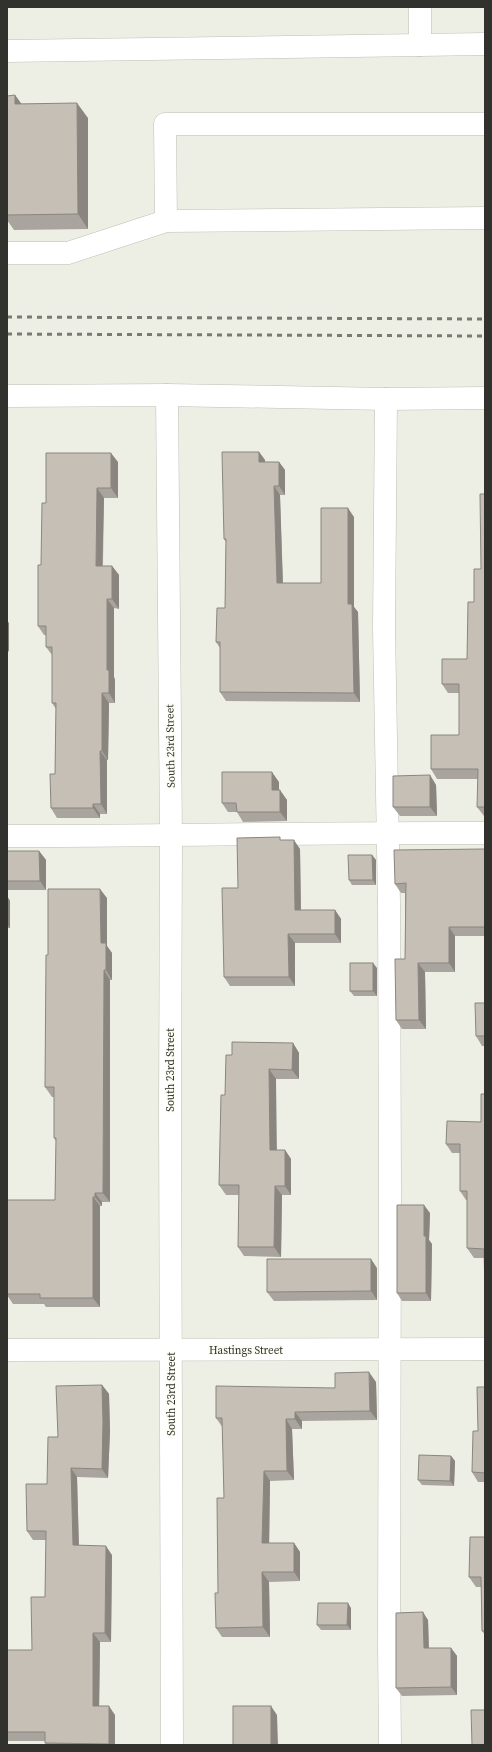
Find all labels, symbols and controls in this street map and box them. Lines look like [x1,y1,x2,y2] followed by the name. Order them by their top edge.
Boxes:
[162,704,179,788] street label: South 23rd Street
[163,1028,178,1112] street label: South 23rd Street
[209,1343,283,1358] street label: Hastings Street
[164,1352,179,1436] street label: South 23rd Street

